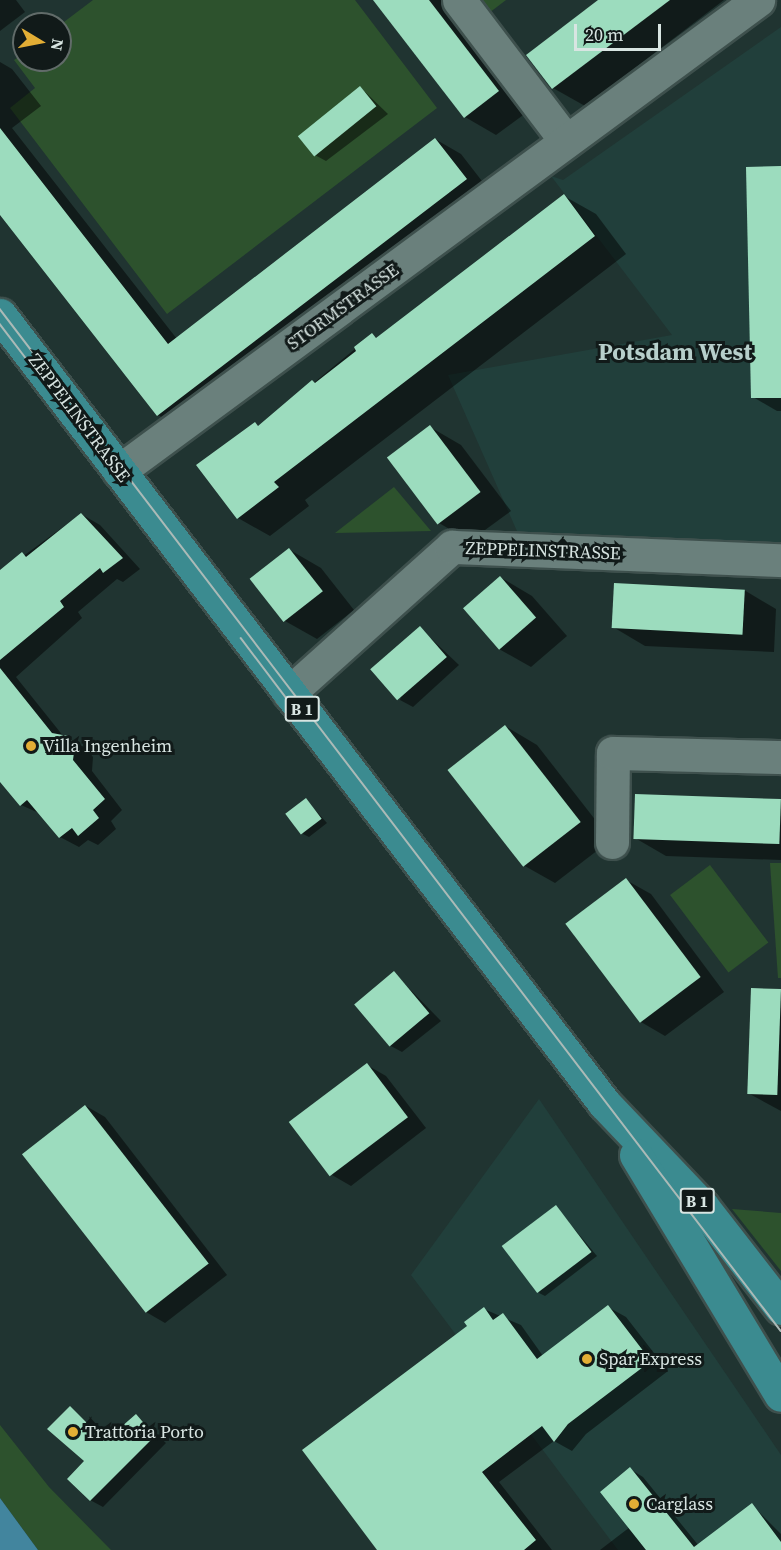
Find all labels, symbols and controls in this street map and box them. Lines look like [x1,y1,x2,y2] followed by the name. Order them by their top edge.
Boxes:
[12,12,72,72] north arrow
[577,12,664,50] scale bar
[585,22,623,47] text: 20 m
[46,37,70,52] text: N
[283,259,403,355] street label: STORMSTRASSE
[598,338,752,366] district label: Potsdam West
[24,349,134,487] street label: ZEPPELINSTRASSE
[465,537,621,565] street label: ZEPPELINSTRASSE
[284,696,320,722] road number: B 1
[43,735,172,757] place label: Villa Ingenheim
[24,739,38,753] marker: Villa Ingenheim
[679,1188,715,1214] road number: B 1
[599,1348,702,1370] place label: Spar Express
[580,1352,594,1366] marker: Spar Express
[85,1421,204,1443] place label: Trattoria Porto
[66,1425,80,1439] marker: Trattoria Porto
[646,1493,713,1515] place label: Carglass
[627,1497,641,1511] marker: Carglass

